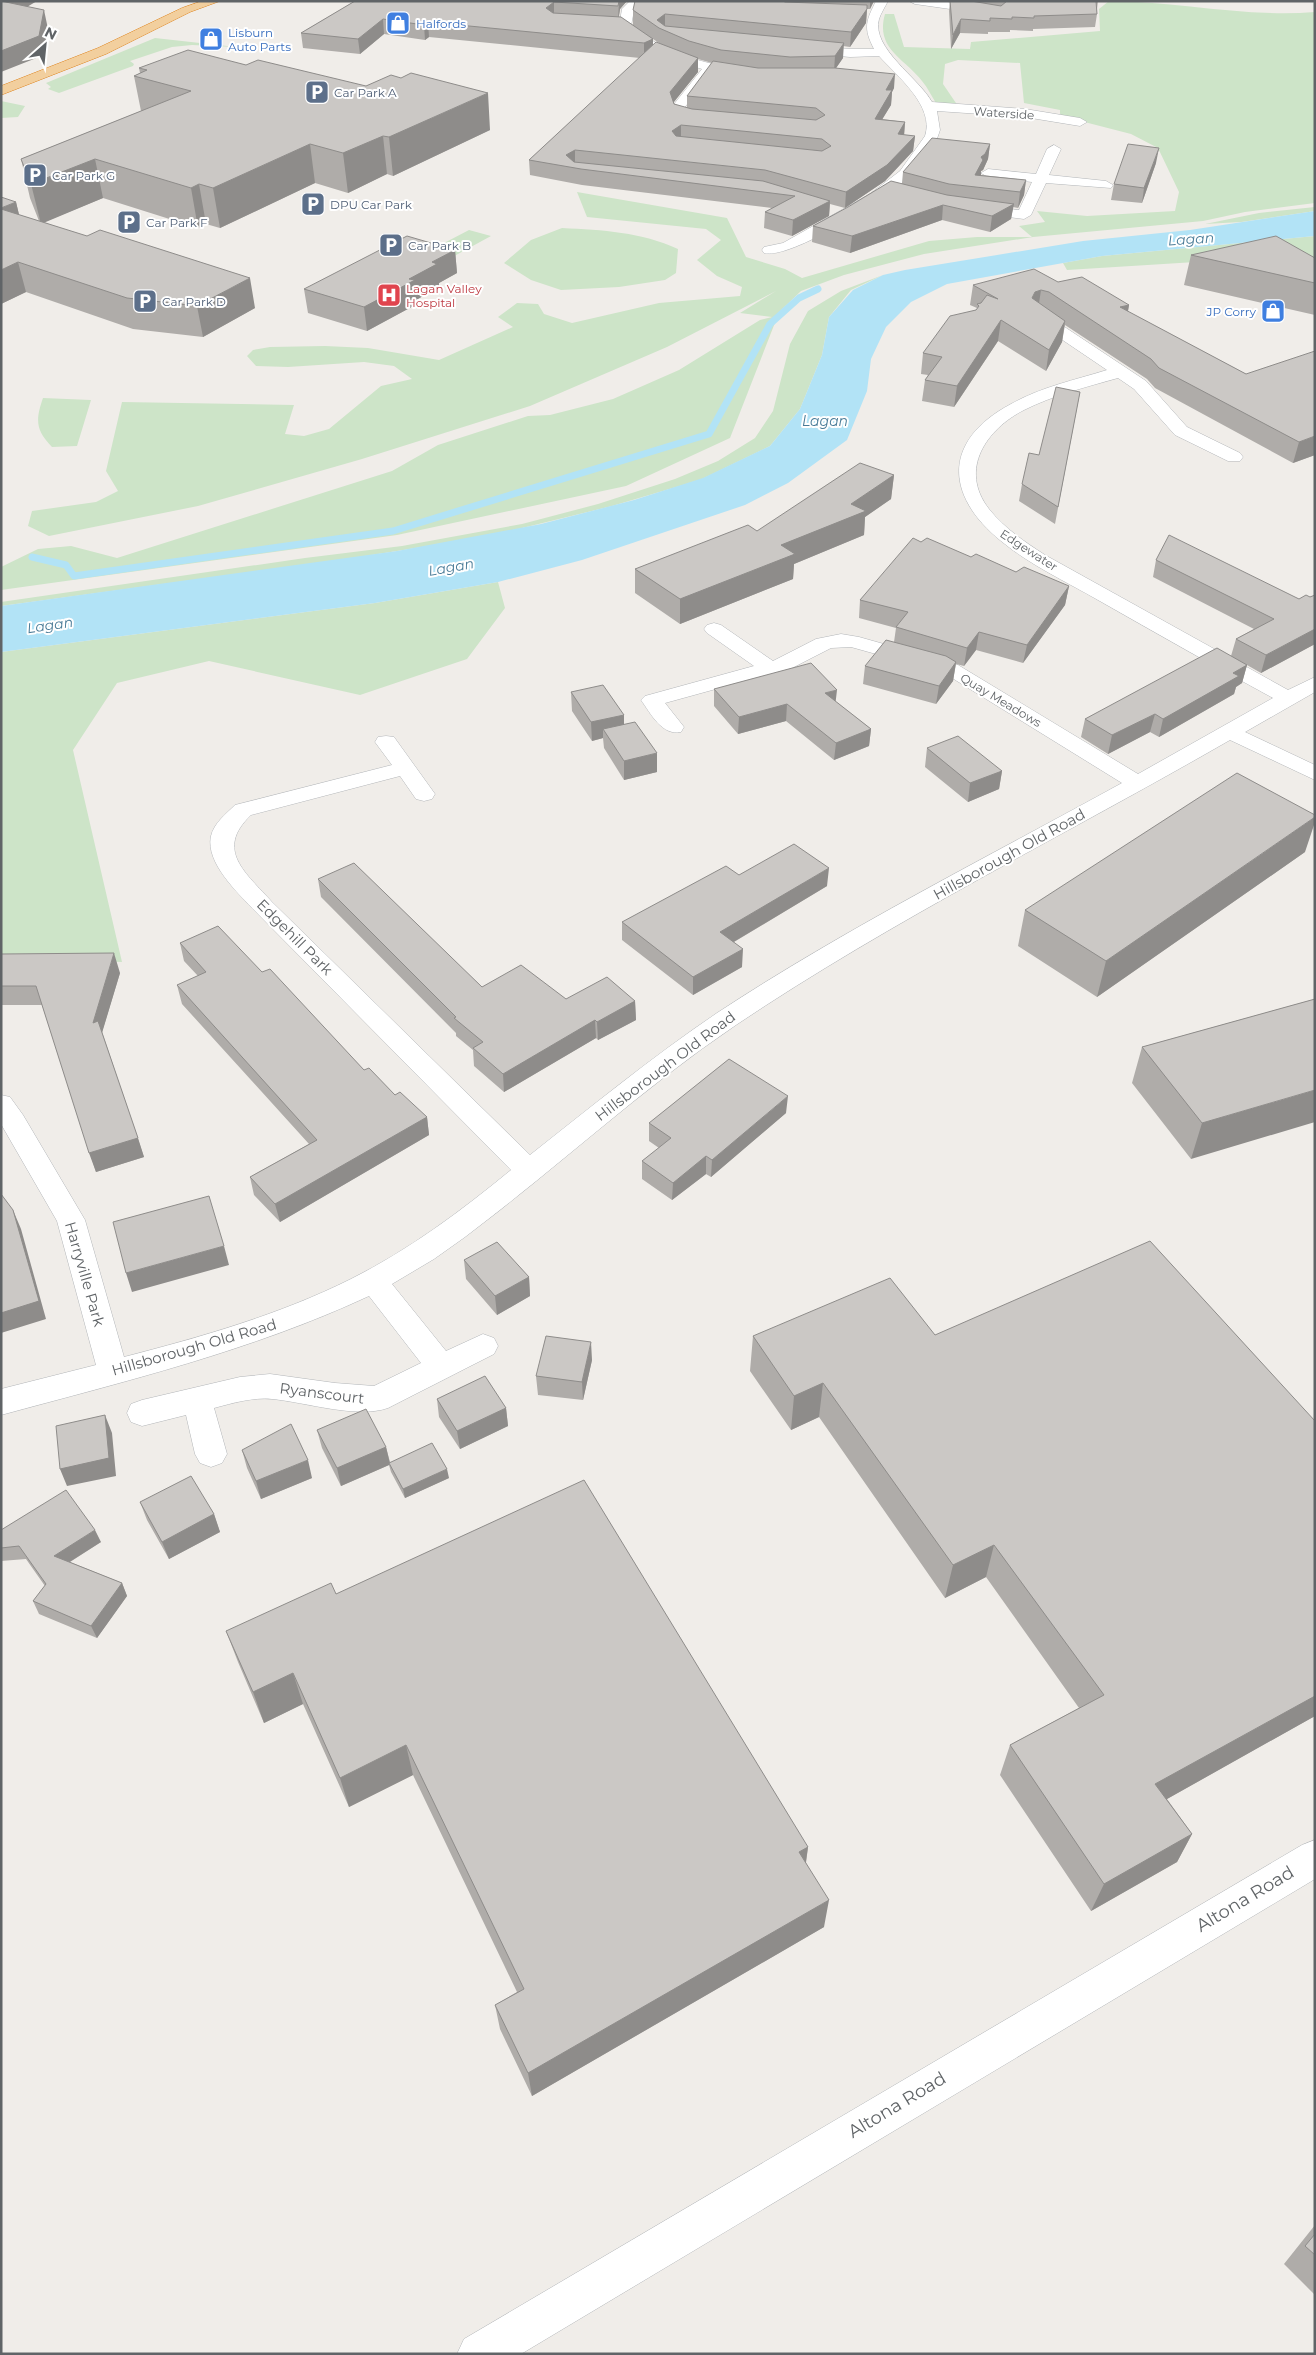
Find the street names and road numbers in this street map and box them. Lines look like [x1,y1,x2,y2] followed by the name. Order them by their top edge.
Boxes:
[973,103,1035,123] street label: Waterside
[997,526,1061,574] street label: Edgewater
[958,670,1044,730] street label: Quay Meadows
[930,804,1088,904] street label: Hillsborough Old Road
[253,895,337,979] street label: Edgehill Park
[591,1007,739,1125] street label: Hillsborough Old Road
[61,1219,109,1329] street label: Harryville Park
[109,1314,279,1380] street label: Hillsborough Old Road
[279,1378,365,1408] street label: Ryanscourt
[1192,1861,1298,1937] street label: Altona Road
[844,2067,950,2143] street label: Altona Road

